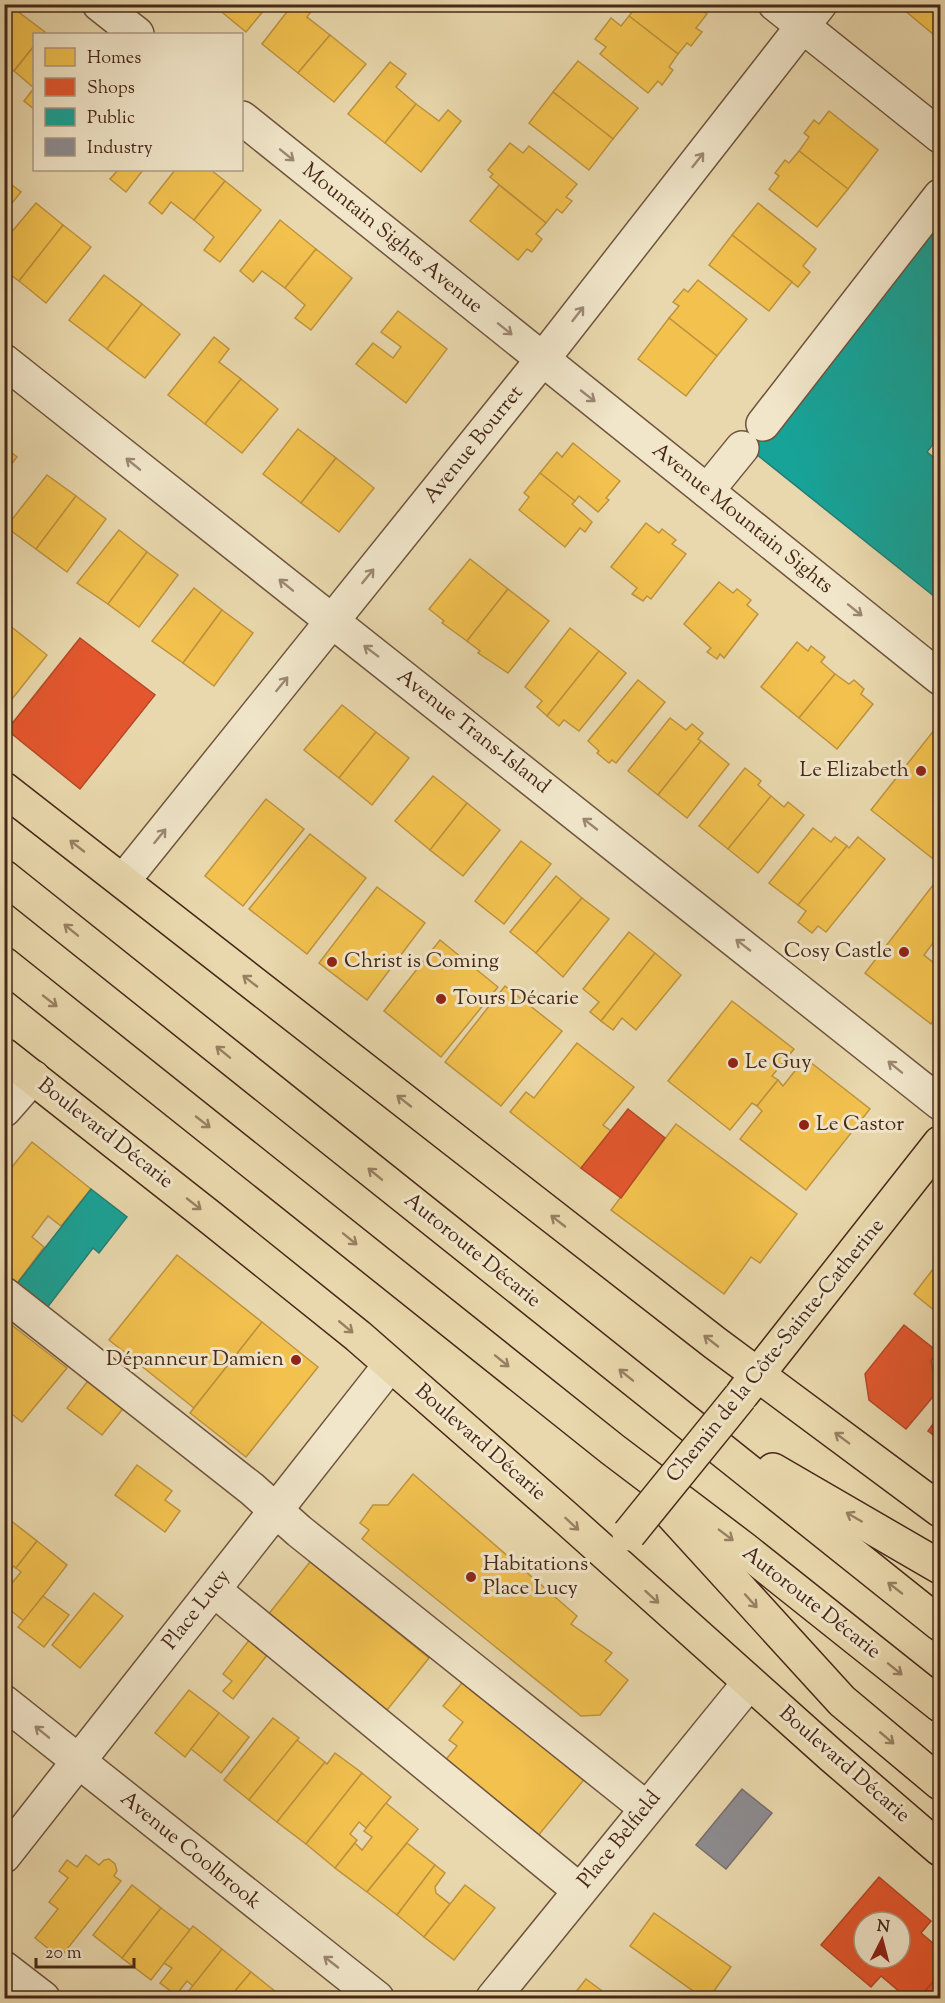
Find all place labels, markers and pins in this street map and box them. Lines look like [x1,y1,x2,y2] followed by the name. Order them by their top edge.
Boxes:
[799,756,909,786] place label: Le Elizabeth
[914,764,928,778] marker: Le Elizabeth
[784,937,892,967] place label: Cosy Castle
[897,945,911,959] marker: Cosy Castle
[344,947,499,977] place label: Christ is Coming
[325,955,339,969] marker: Christ is Coming
[453,984,579,1014] place label: Tours Décarie
[434,992,448,1006] marker: Tours Décarie
[745,1048,812,1078] place label: Le Guy
[726,1056,740,1070] marker: Le Guy
[816,1110,904,1140] place label: Le Castor
[797,1118,811,1132] marker: Le Castor
[106,1345,284,1375] place label: Dépanneur Damien
[289,1353,303,1367] marker: Dépanneur Damien
[483,1550,588,1604] place label: Habitations Place Lucy
[464,1570,478,1584] marker: Habitations Place Lucy

